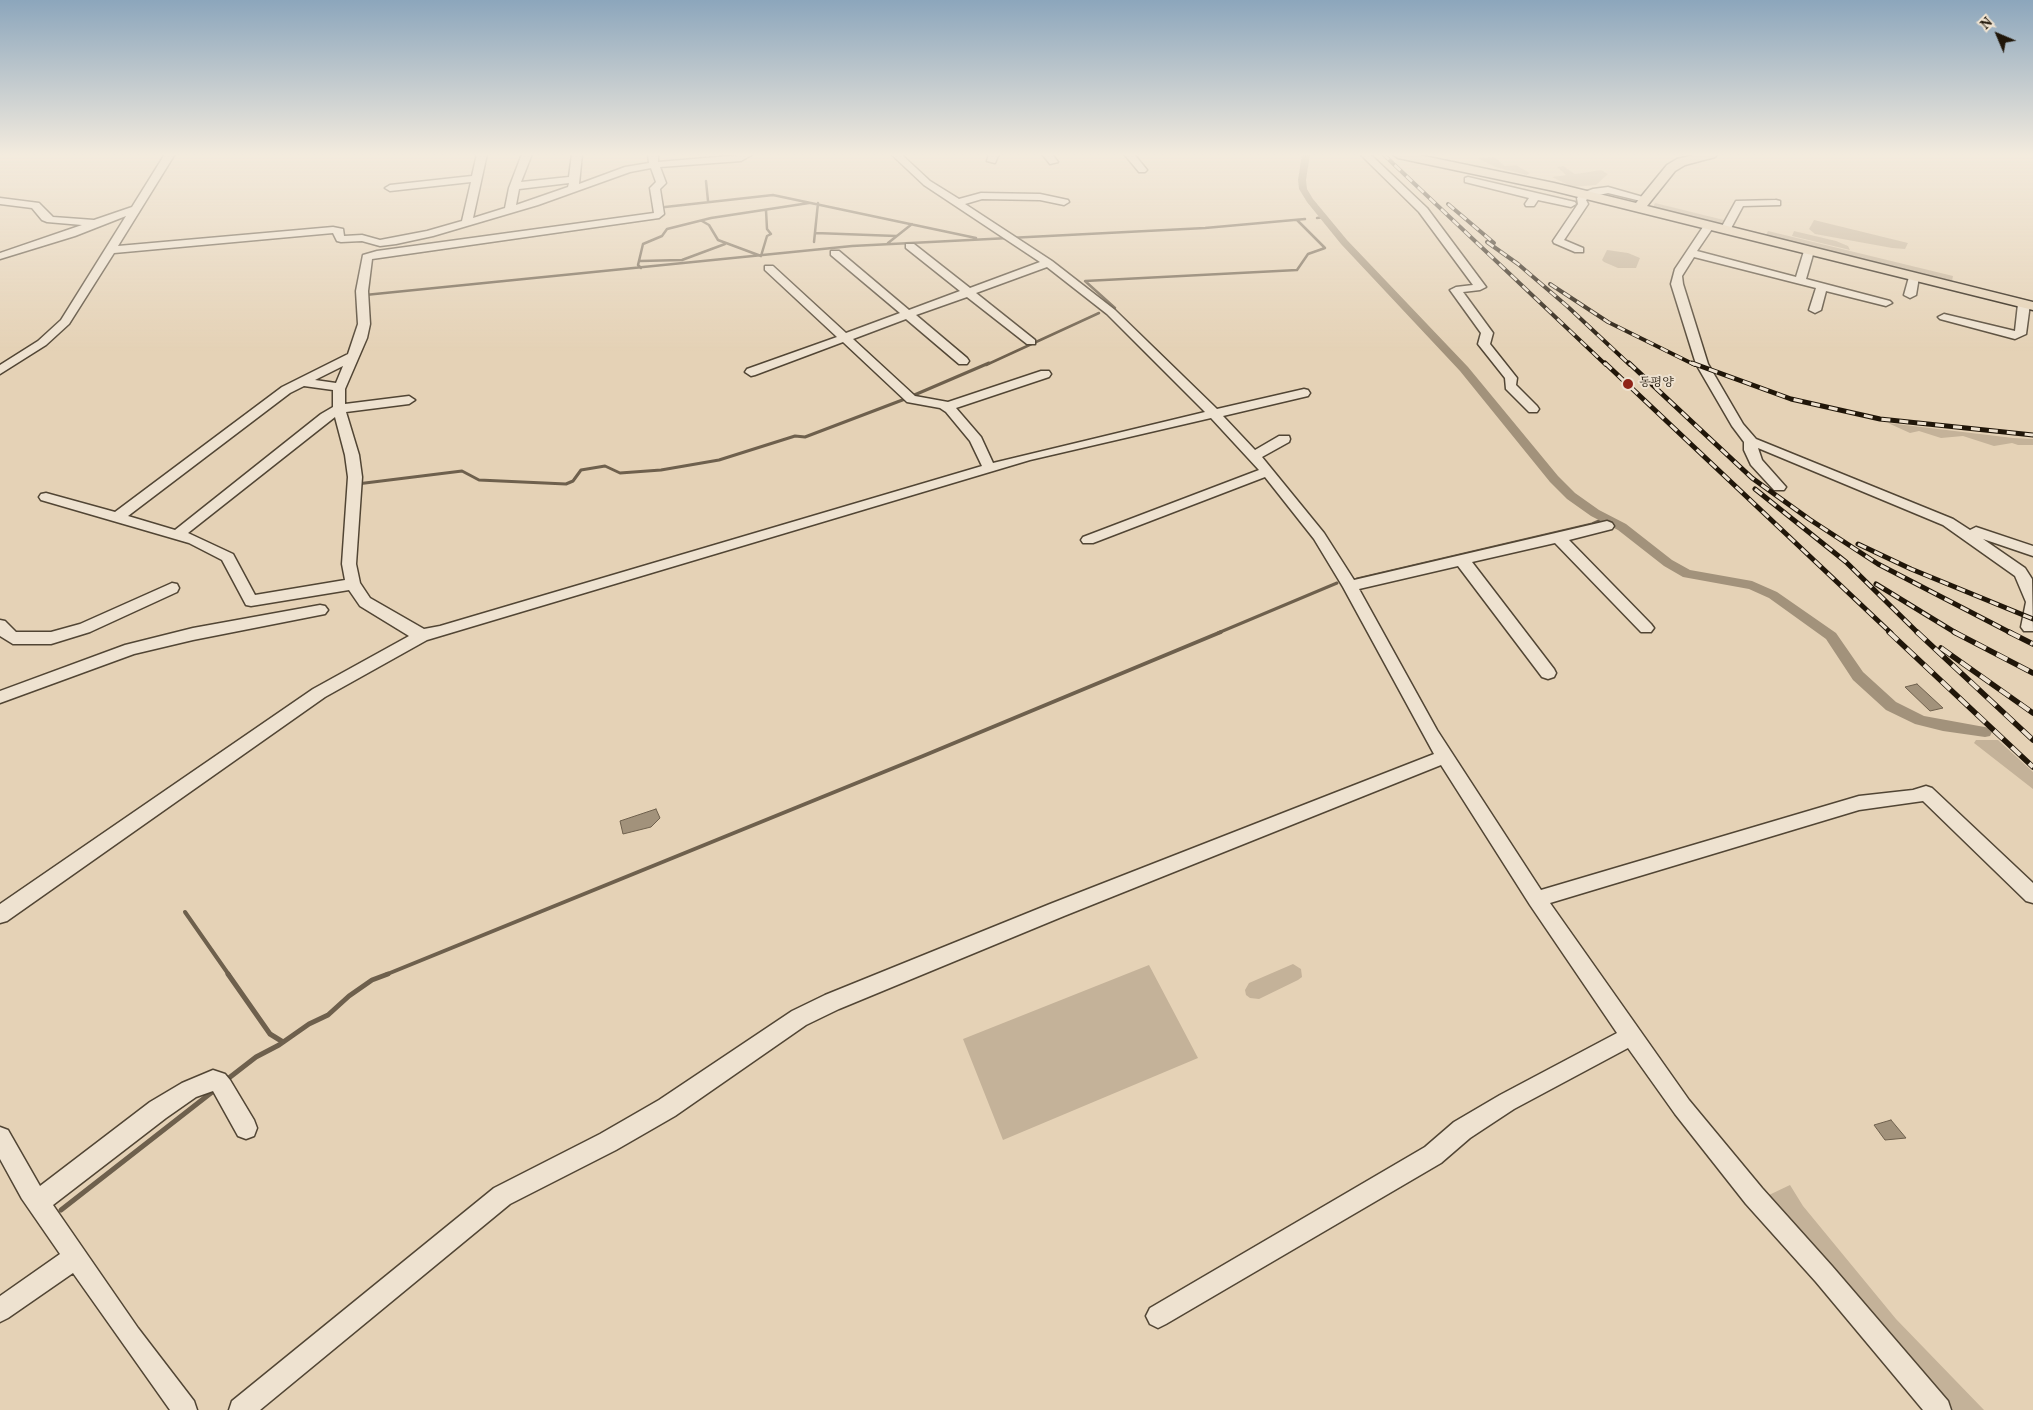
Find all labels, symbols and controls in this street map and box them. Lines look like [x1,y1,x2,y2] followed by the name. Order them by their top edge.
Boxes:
[1973,10,2023,60] north arrow
[1977,14,1997,34] text: N
[1621,377,1635,391] marker: 동평양
[1639,377,1674,391] place label: 동평양

